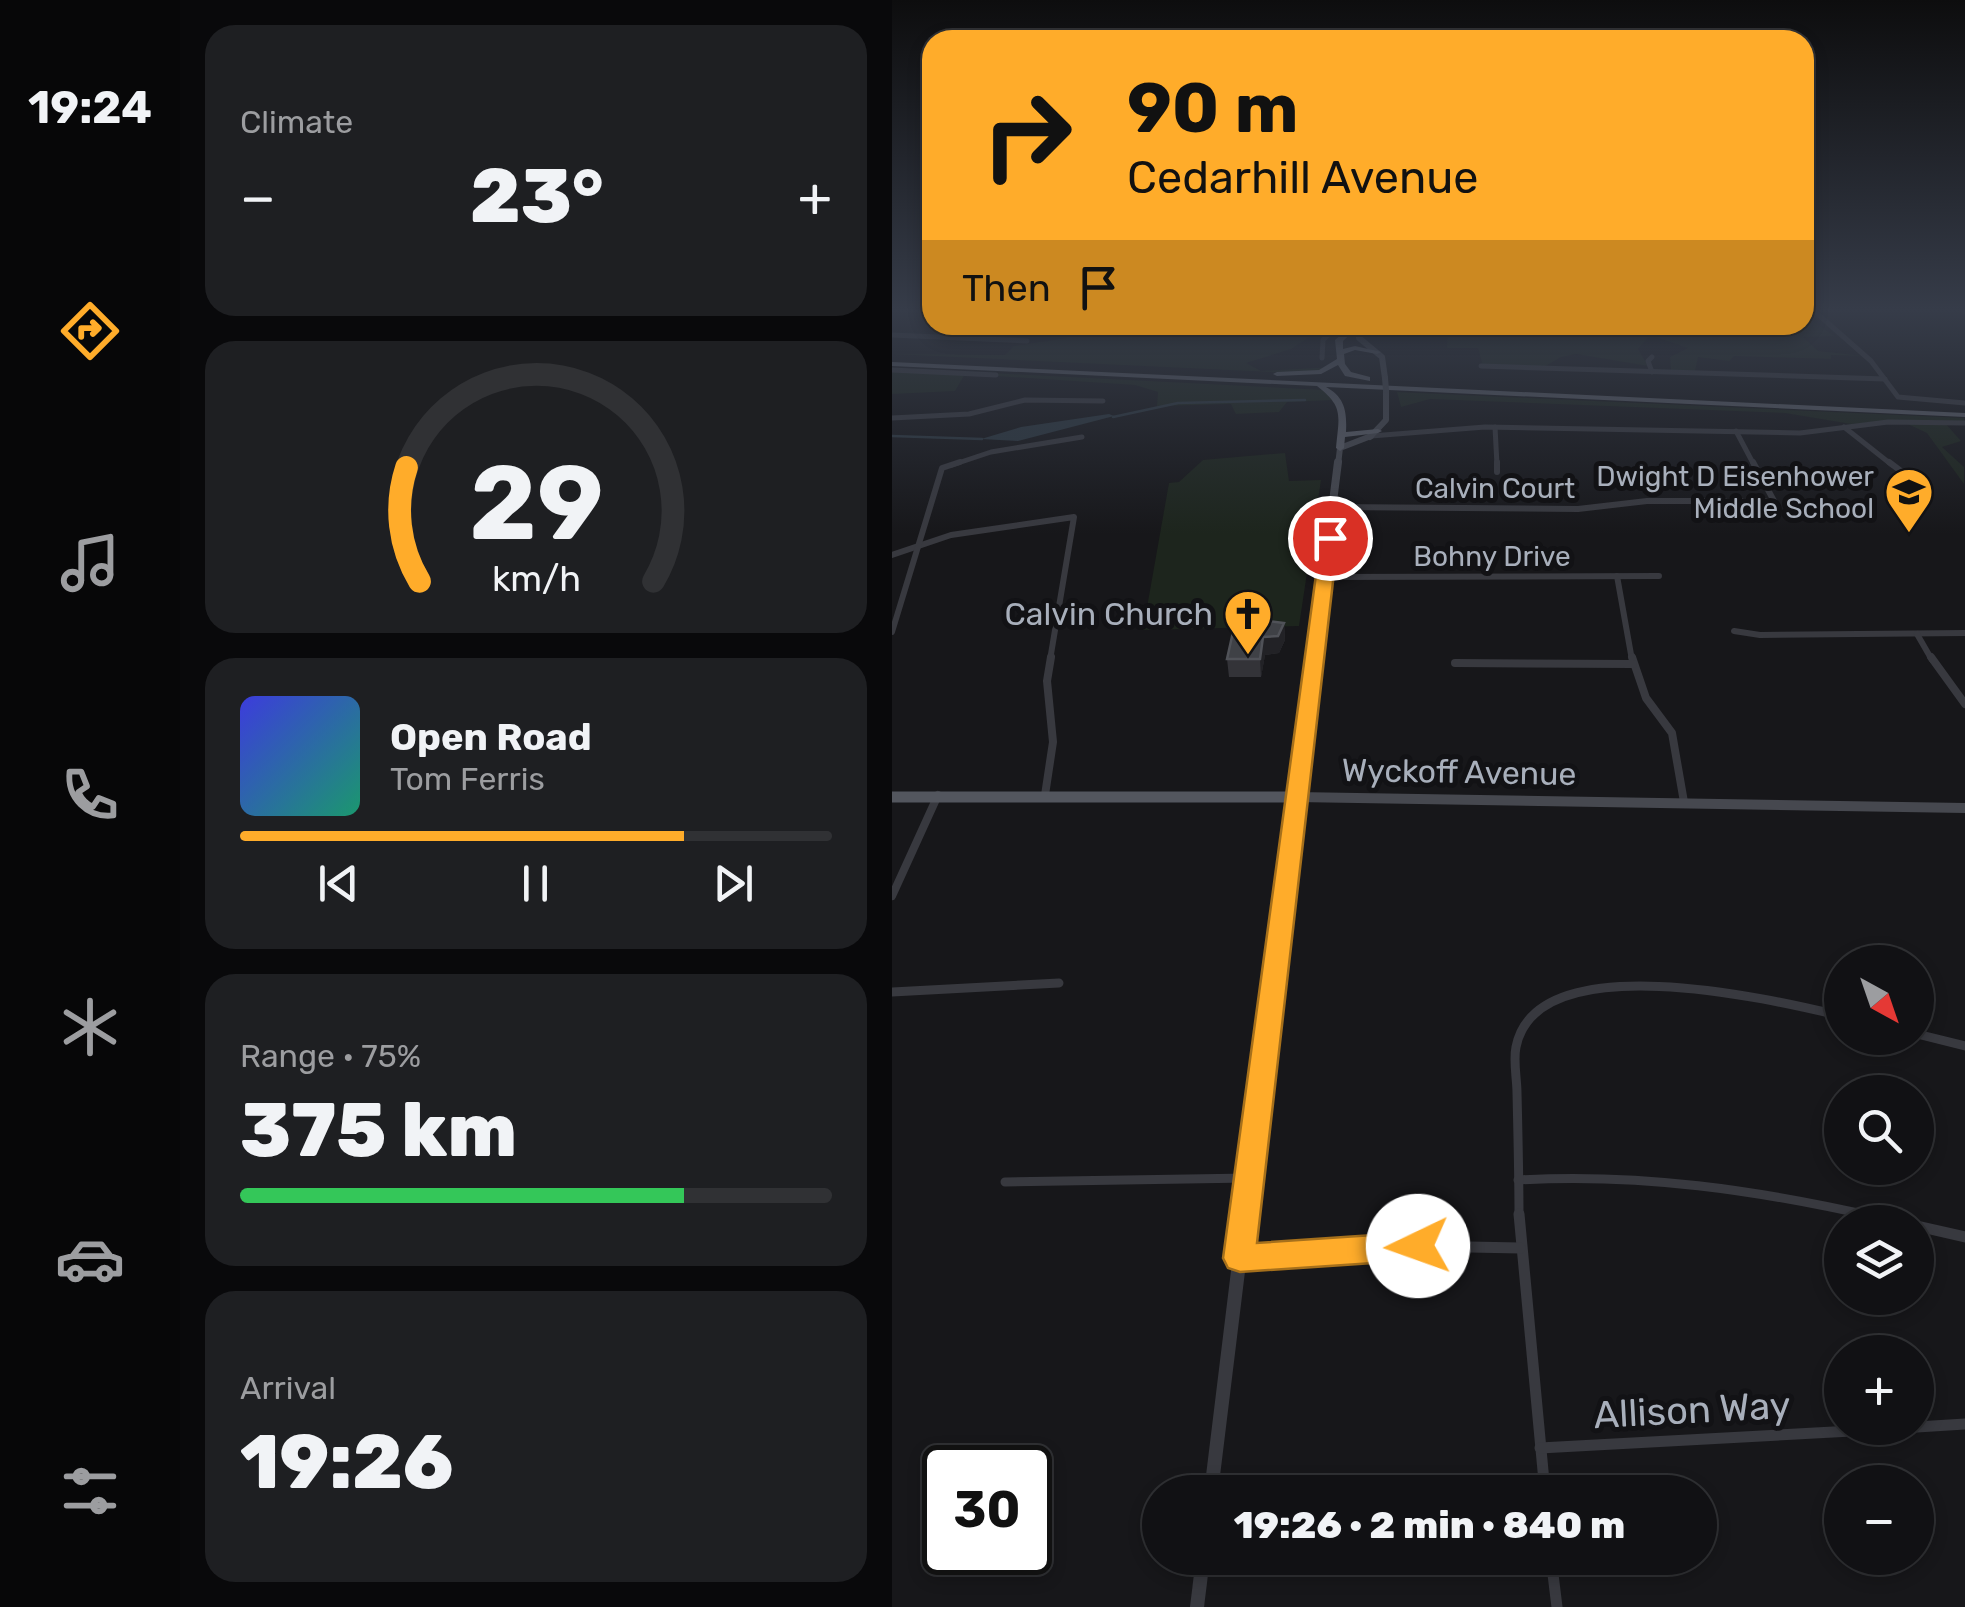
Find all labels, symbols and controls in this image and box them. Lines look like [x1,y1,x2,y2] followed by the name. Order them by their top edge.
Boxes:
[1127,67,1299,150] text: 90 m
[962,70,1092,200] icon: right
[28,81,152,134] text: 19:24
[240,103,353,141] text: Climate
[1127,151,1479,204] text: Cedarhill Avenue
[470,152,604,241] text: 23°
[240,165,276,230] text: −
[798,165,832,230] text: +
[1071,260,1126,315] icon: arrive
[962,265,1051,311] text: Then
[55,296,125,366] icon: directions
[469,442,603,565] text: 29
[1596,460,1874,525] place label: Dwight D Eisenhower Middle School
[1883,466,1935,534] school or university icon: Dwight D Eisenhower Middle School
[1415,472,1575,505] street label: Calvin Court
[1288,496,1373,581] pin
[1303,511,1358,566] icon: arrive
[55,528,125,598] icon: music
[1413,540,1571,573] street label: Bohny Drive
[491,558,581,600] text: km/h
[1222,588,1274,656] church icon: Calvin Church
[1004,595,1213,633] place label: Calvin Church
[390,714,592,760] text: Open Road
[1341,751,1577,793] street label: Wyckoff Avenue
[55,760,125,830] icon: phone
[390,760,545,798] text: Tom Ferris
[311,856,366,911] icon: previous
[508,856,563,911] icon: pause
[706,856,761,911] icon: next
[1824,945,1934,1055] north arrow
[1824,945,1934,1575] map controls
[55,992,125,1062] icon: climate
[240,1037,421,1075] text: Range · 75%
[1824,1075,1934,1185] button: search
[240,1086,517,1175] text: 375 km
[1366,1194,1470,1298] position arrow
[1824,1205,1934,1315] button: layers
[55,1224,125,1294] icon: car
[1824,1335,1934,1445] button: +
[240,1369,336,1407] text: Arrival
[1592,1382,1792,1438] street label: Allison Way
[240,1418,453,1507] text: 19:26
[922,1445,1052,1575] speed limit sign: 30
[55,1456,125,1526] icon: filters
[1824,1465,1934,1575] button: −
[1234,1502,1625,1548] text: 19:26 · 2 min · 840 m

